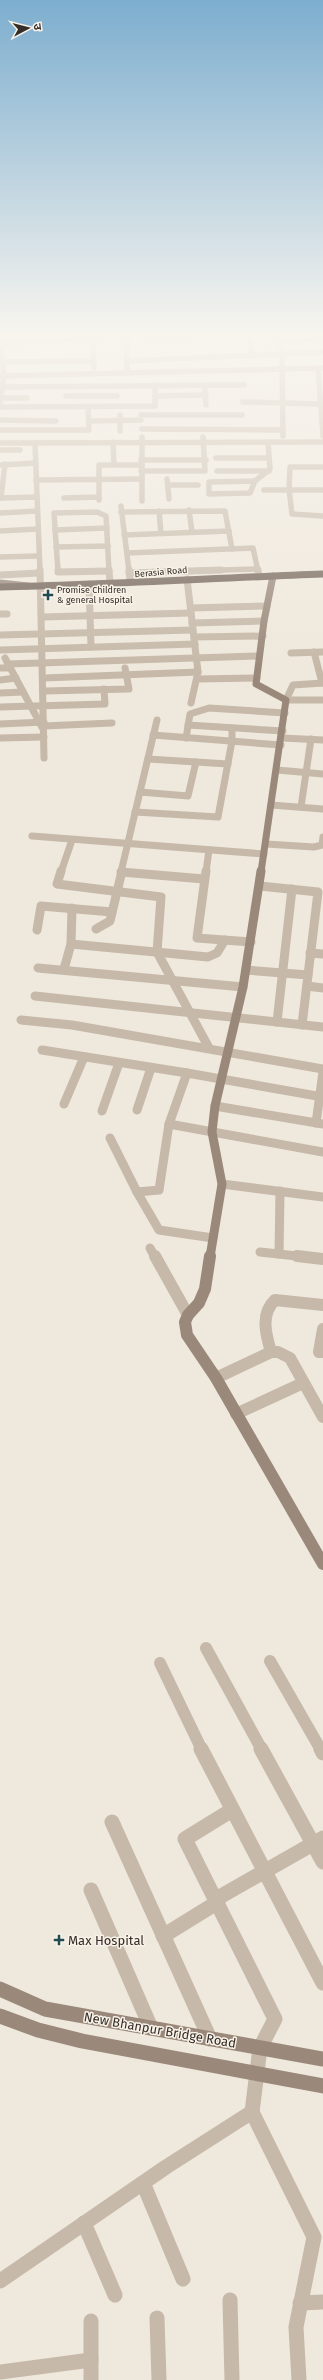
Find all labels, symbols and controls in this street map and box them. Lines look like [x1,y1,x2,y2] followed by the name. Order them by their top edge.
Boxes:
[8,8,48,48] north arrow
[31,23,44,31] text: उ
[134,565,188,579] street label: Berasia Road
[57,585,133,605] place label: Promise Children & general Hospital
[42,589,54,601] marker: Promise Children & general Hospital
[68,1933,144,1948] place label: Max Hospital
[53,1934,65,1946] marker: Max Hospital
[83,2009,237,2051] street label: New Bhanpur Bridge Road

